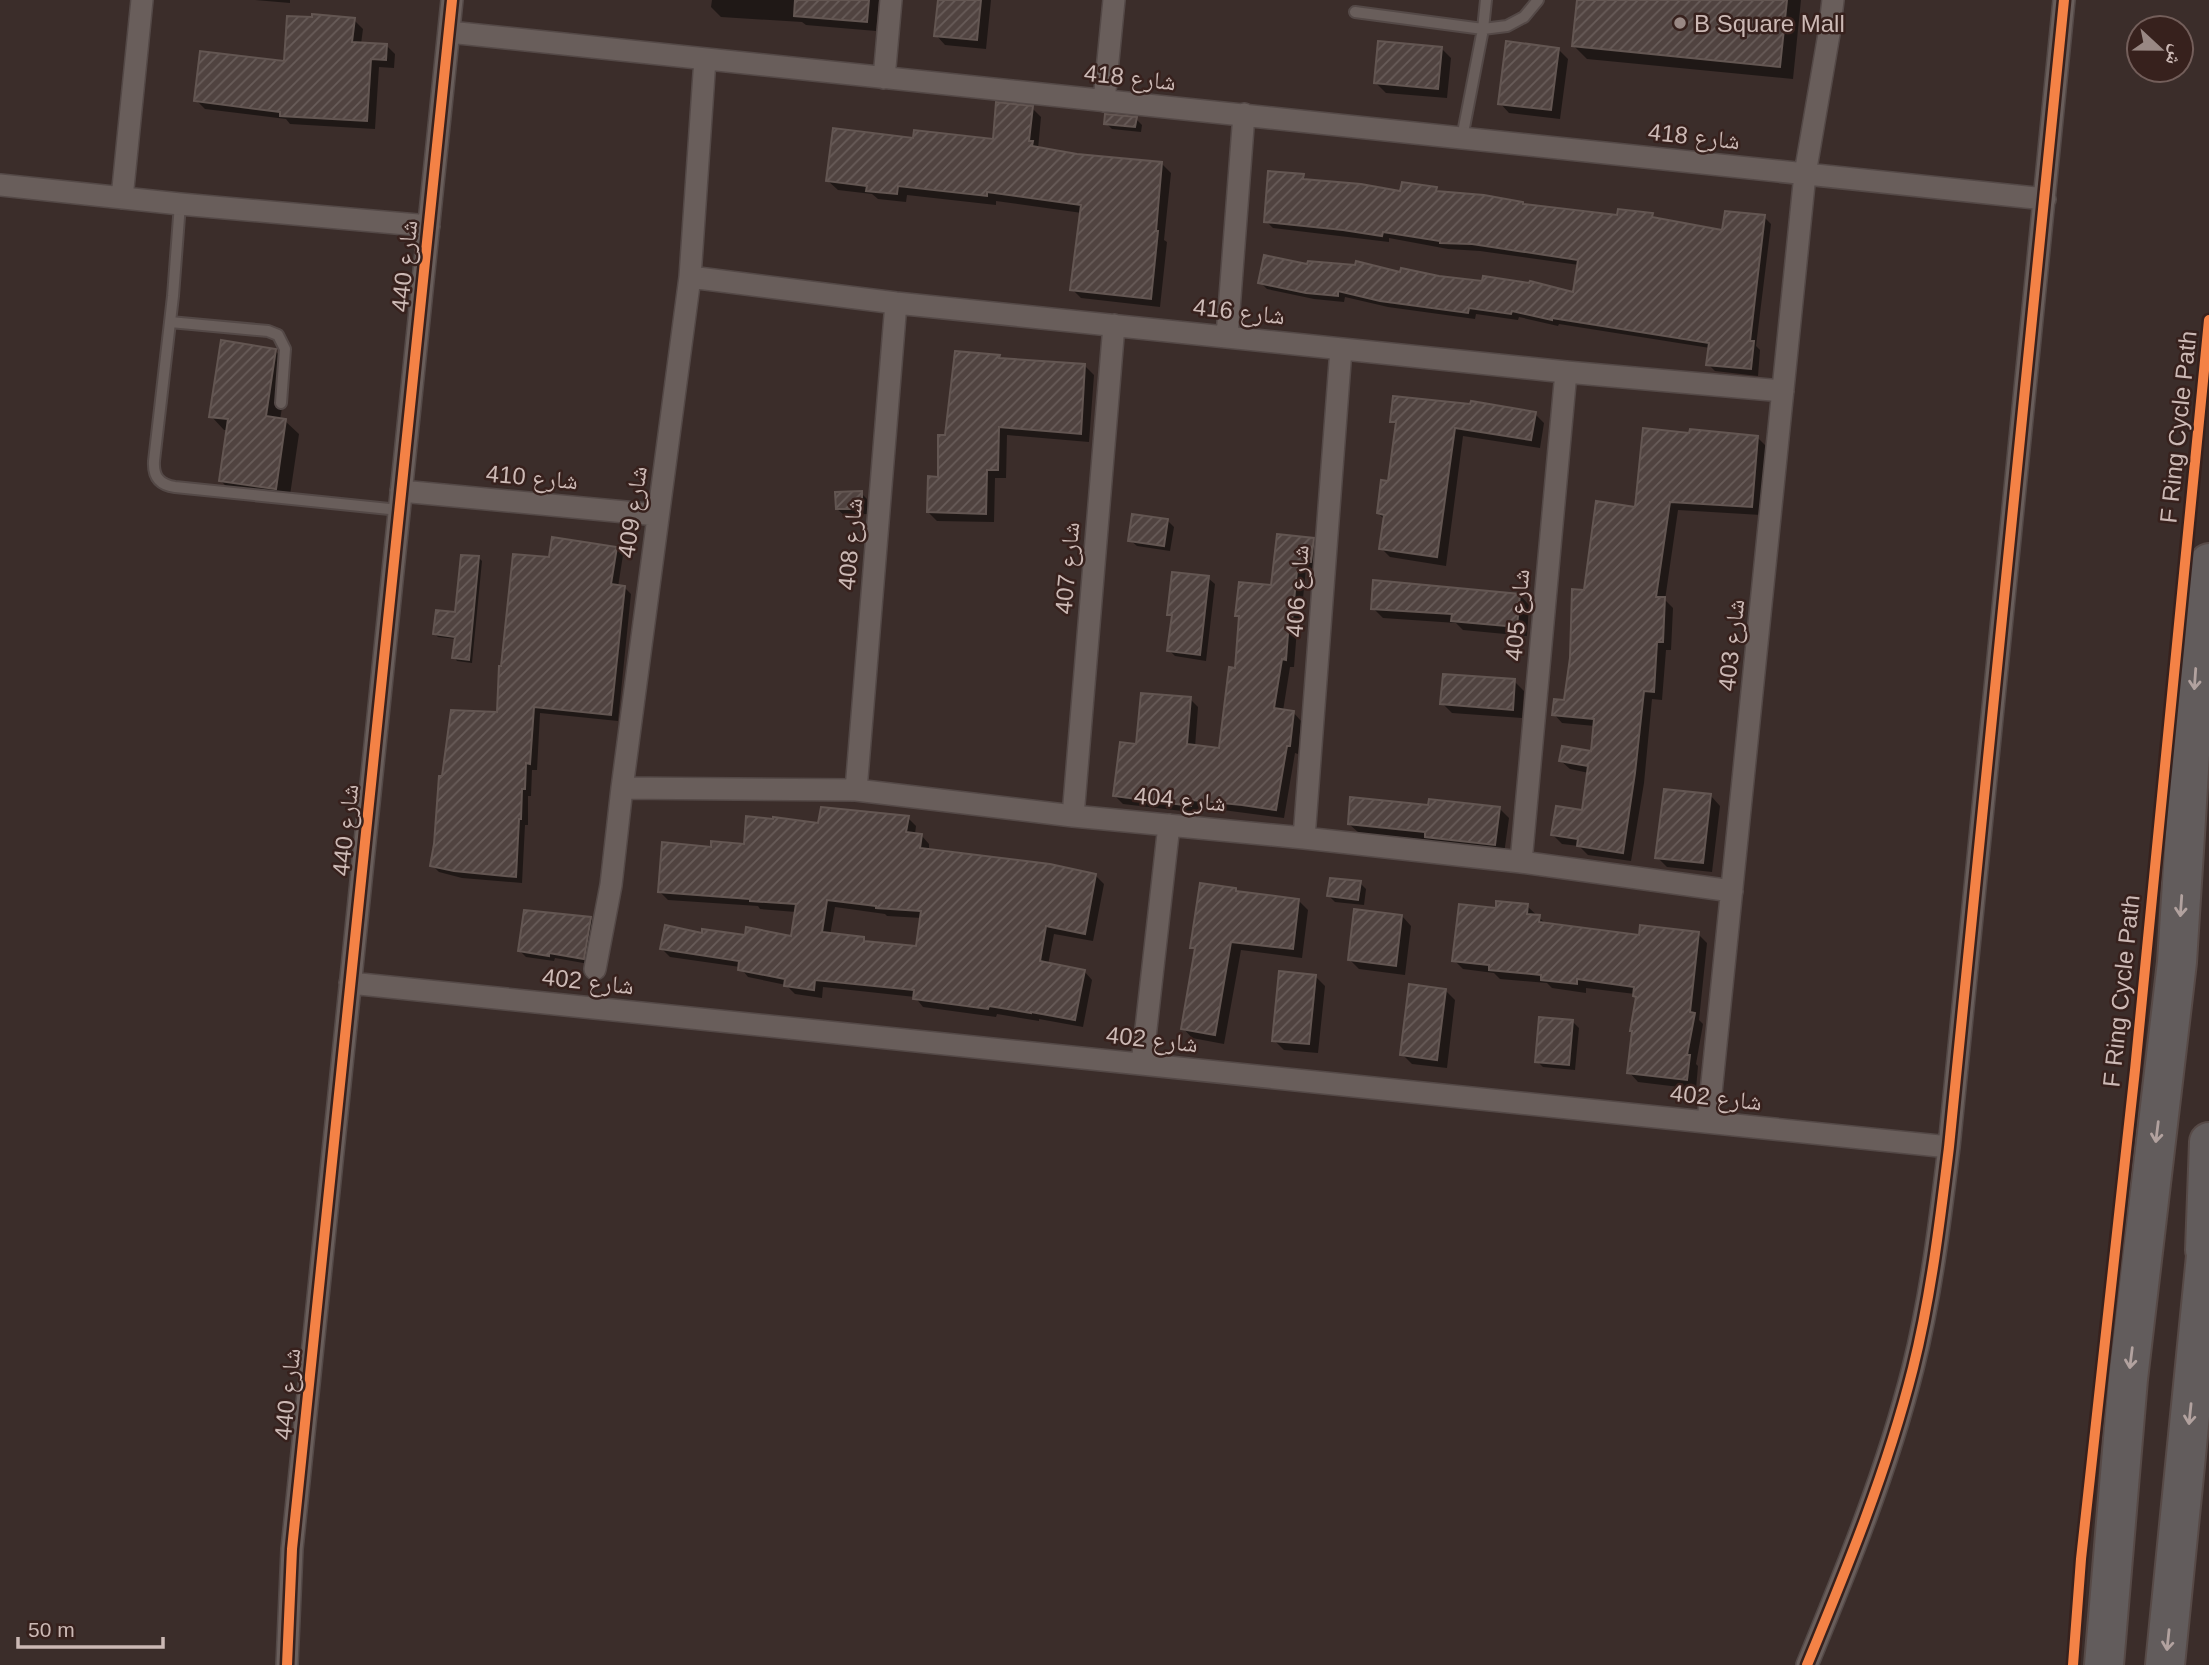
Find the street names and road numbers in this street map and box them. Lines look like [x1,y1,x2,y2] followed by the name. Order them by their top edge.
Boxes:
[1082,59,1177,97] street label: شارع 418
[1646,118,1741,156] street label: شارع 418
[386,219,424,314] street label: شارع 440
[1191,293,1286,331] street label: شارع 416
[2154,329,2202,525] street label: F Ring Cycle Path
[485,460,579,496] street label: شارع 410
[612,464,654,560] street label: شارع 409
[833,497,869,591] street label: شارع 408
[1050,521,1086,615] street label: شارع 407
[1280,544,1316,638] street label: شارع 406
[1500,568,1536,662] street label: شارع 405
[1713,598,1751,693] street label: شارع 403
[1133,782,1227,818] street label: شارع 404
[327,783,365,878] street label: شارع 440
[2097,893,2145,1089] street label: F Ring Cycle Path
[540,963,635,1001] street label: شارع 402
[1104,1021,1199,1059] street label: شارع 402
[1668,1079,1763,1117] street label: شارع 402
[269,1347,307,1442] street label: شارع 440

